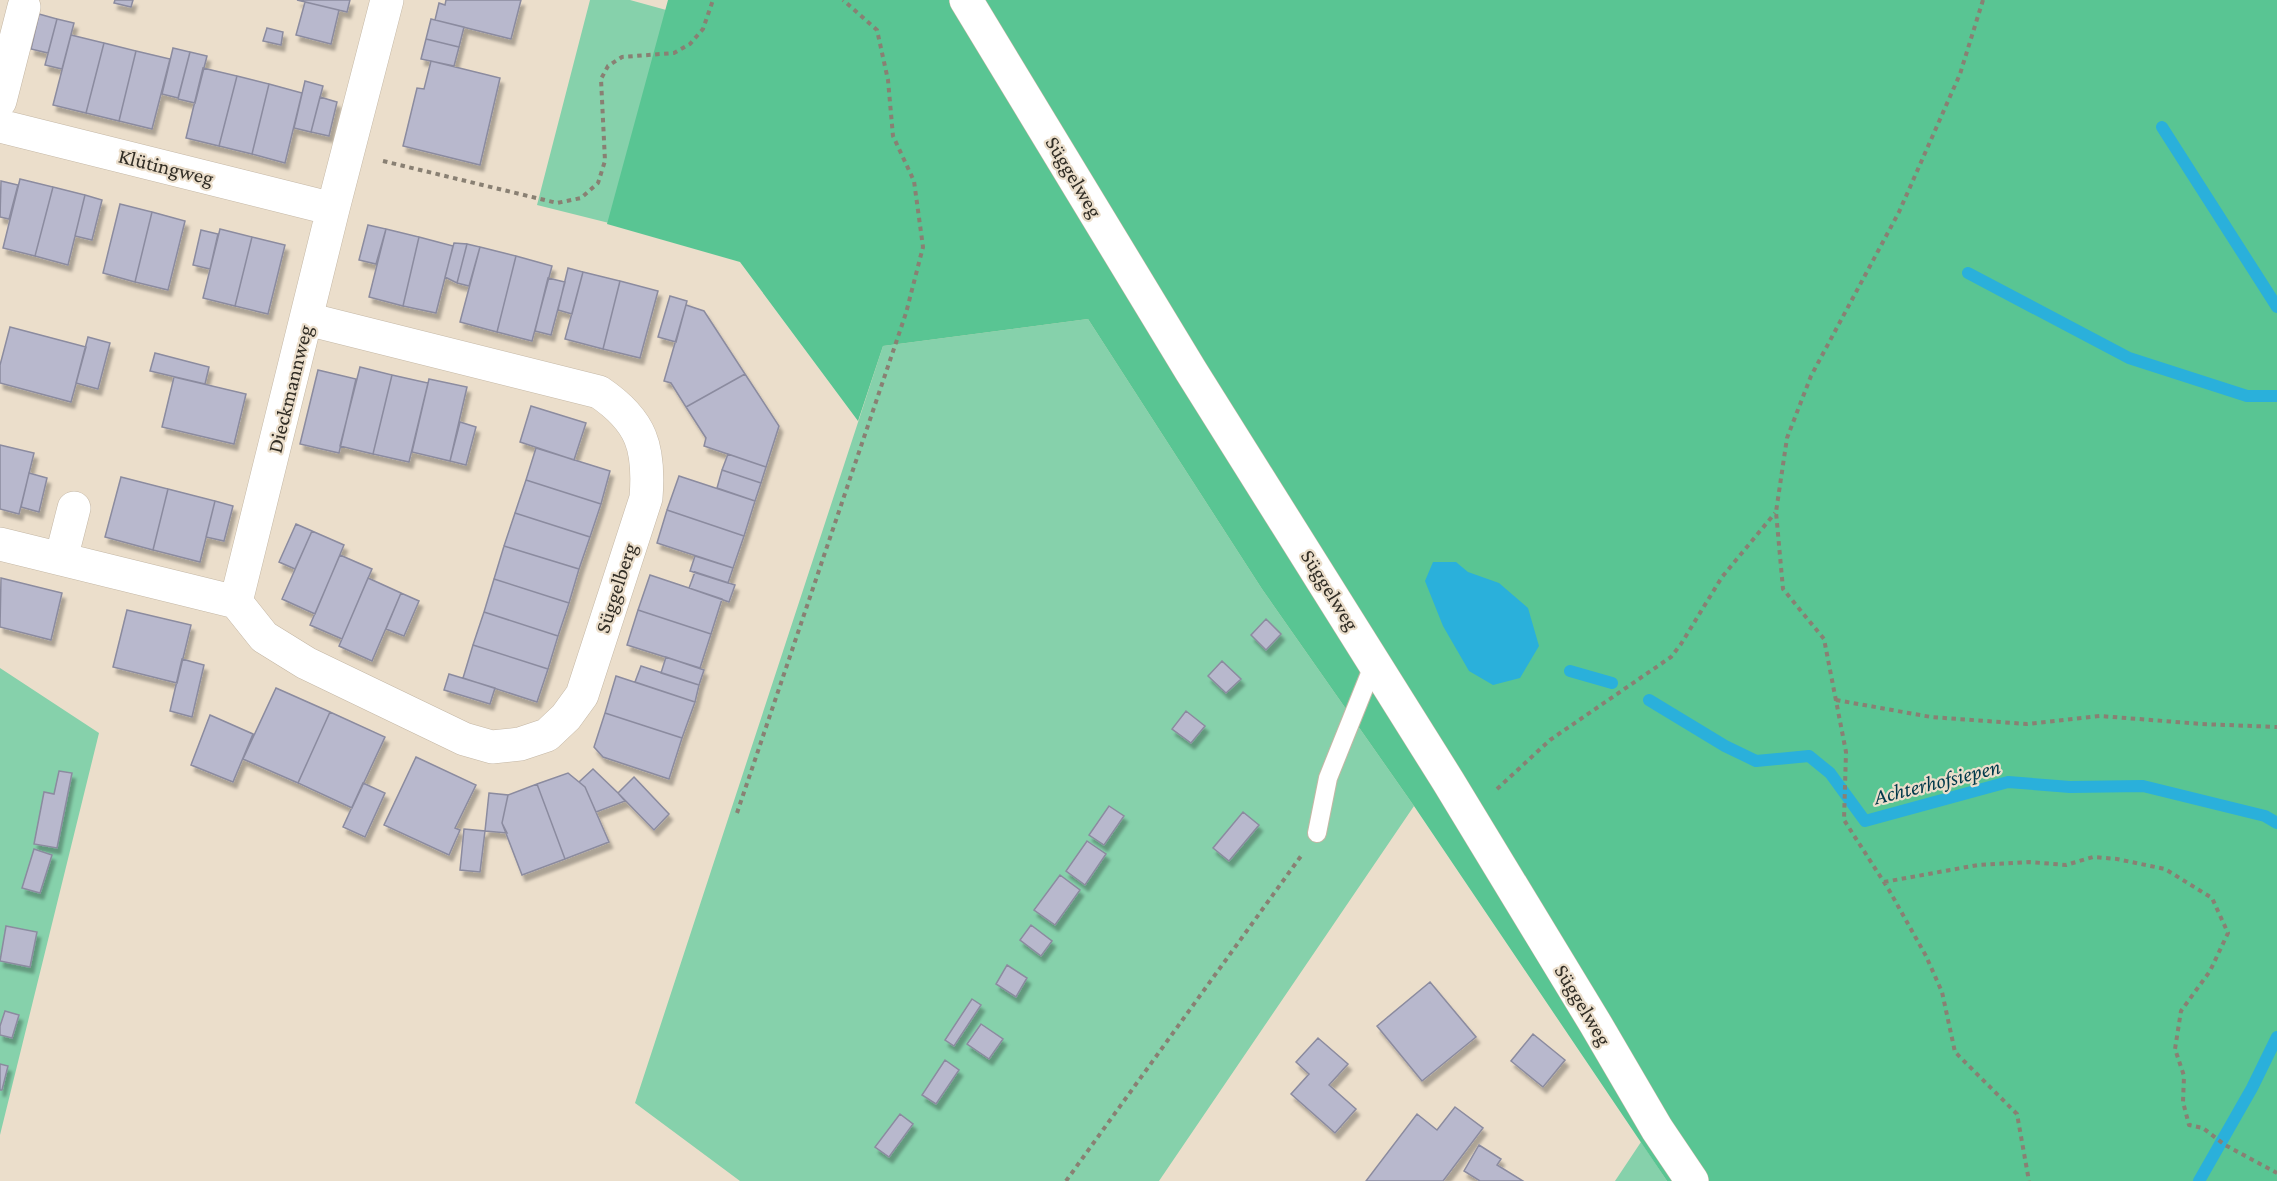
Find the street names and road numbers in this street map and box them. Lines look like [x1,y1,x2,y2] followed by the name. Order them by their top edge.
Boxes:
[1040,132,1108,222] street label: Süggelweg
[116,144,216,190] street label: Klütingweg
[262,322,318,456] street label: Dieckmannweg
[590,540,642,636] street label: Süggelberg
[1296,545,1364,635] street label: Süggelweg
[1549,960,1617,1050] street label: Süggelweg

